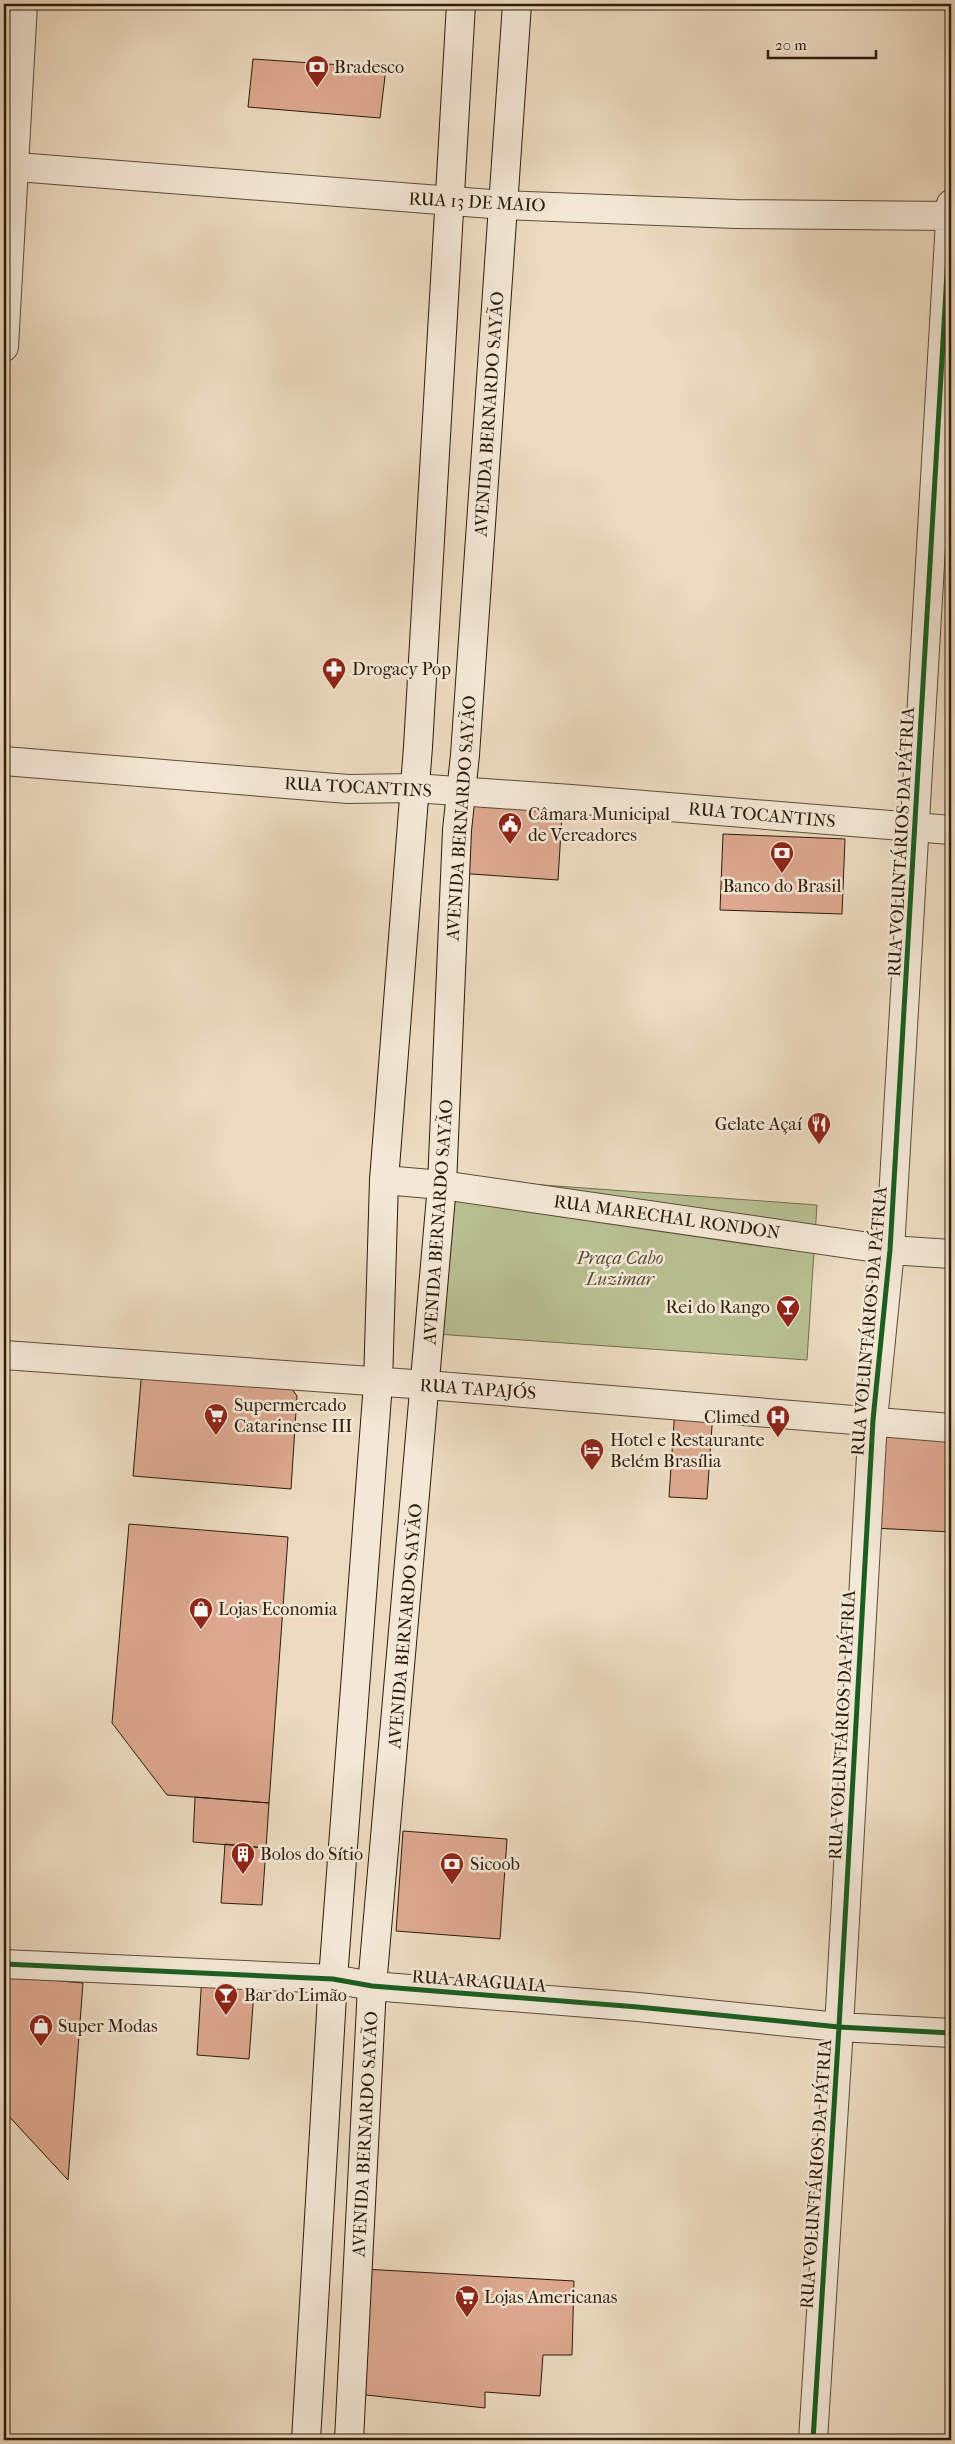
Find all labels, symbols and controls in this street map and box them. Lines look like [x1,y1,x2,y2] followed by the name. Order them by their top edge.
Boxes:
[768,28,875,60] scale bar
[775,36,807,54] text: 20 m
[304,54,330,88] bank icon: Bradesco
[334,57,404,78] place label: Bradesco
[408,188,546,217] street label: RUA 13 DE MAIO
[469,291,509,538] street label: AVENIDA BERNARDO SAYÃO
[321,656,347,690] pharmacy icon: Drogacy Pop
[352,659,451,680] place label: Drogacy Pop
[441,695,481,942] street label: AVENIDA BERNARDO SAYÃO
[883,706,919,978] street label: RUA VOLUNTÁRIOS DA PÁTRIA
[284,773,432,802] street label: RUA TOCANTINS
[687,799,836,832] street label: RUA TOCANTINS
[528,804,670,846] place label: Câmara Municipal de Vereadores
[497,811,523,845] public building icon: Câmara Municipal de Vereadores
[769,840,795,874] bank icon: Banco do Brasil
[723,876,841,897] place label: Banco do Brasil
[418,1099,458,1346] street label: AVENIDA BERNARDO SAYÃO
[806,1111,832,1145] restaurant icon: Gelate Açaí
[715,1114,803,1135] place label: Gelate Açaí
[846,1185,892,1457] street label: RUA VOLUNTÁRIOS DA PÁTRIA
[552,1191,782,1244] street label: RUA MARECHAL RONDON
[576,1248,663,1290] park label: Praça Cabo Luzimar
[775,1294,801,1328] bar icon: Rei do Rango
[665,1297,770,1318] place label: Rei do Rango
[419,1373,537,1404] street label: RUA TAPAJÓS
[234,1395,352,1437] place label: Supermercado Catarinense III
[203,1402,229,1436] supermarket icon: Supermercado Catarinense III
[765,1404,791,1438] hospital icon: Climed
[704,1407,760,1428] place label: Climed
[610,1430,765,1472] place label: Hotel e Restaurante Belém Brasília
[579,1437,605,1471] hotel icon: Hotel e Restaurante Belém Brasília
[383,1503,427,1750] street label: AVENIDA BERNARDO SAYÃO
[824,1589,860,1861] street label: RUA VOLUNTÁRIOS DA PÁTRIA
[188,1596,214,1630] shop icon: Lojas Economia
[218,1599,338,1620] place label: Lojas Economia
[230,1841,256,1875] building icon: Bolos do Sítio
[260,1844,363,1865] place label: Bolos do Sítio
[439,1851,465,1885] bank icon: Sicoob
[470,1854,520,1875] place label: Sicoob
[411,1966,547,1997] street label: RUA ARAGUAIA
[213,1982,239,2016] bar icon: Bar do Limão
[244,1985,347,2006] place label: Bar do Limão
[348,2011,382,2258] street label: AVENIDA BERNARDO SAYÃO
[28,2013,54,2047] shop icon: Super Modas
[58,2016,158,2037] place label: Super Modas
[796,2038,836,2310] street label: RUA VOLUNTÁRIOS DA PÁTRIA
[454,2284,480,2318] supermarket icon: Lojas Americanas
[484,2287,618,2308] place label: Lojas Americanas

